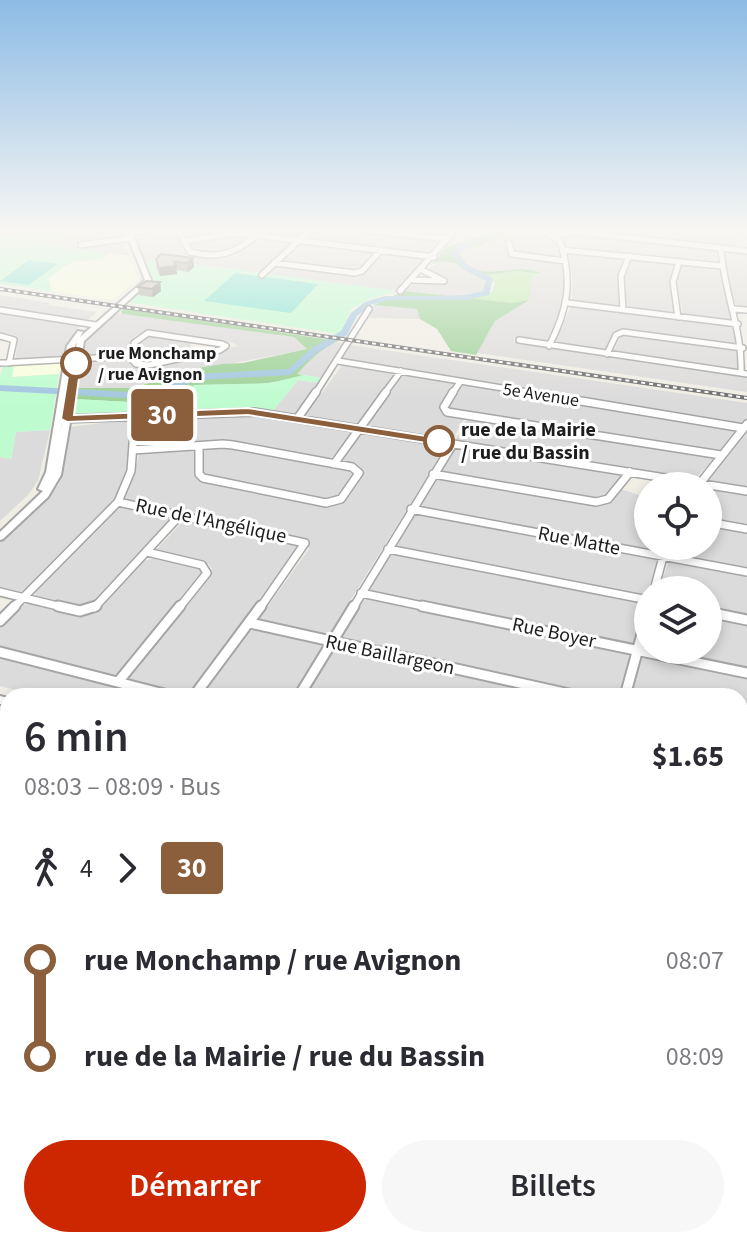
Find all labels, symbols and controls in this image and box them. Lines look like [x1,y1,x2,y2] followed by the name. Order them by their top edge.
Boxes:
[98,341,216,387] place label: rue Monchamp / rue Avignon
[61,348,91,378] marker: rue Monchamp / rue Avignon
[501,377,581,413] street label: 5e Avenue
[126,389,198,441] line badge: 30
[147,395,177,435] text: 30
[461,416,596,467] place label: rue de la Mairie / rue du Bassin
[424,426,454,456] marker: rue de la Mairie / rue du Bassin
[634,472,722,664] map controls
[634,472,722,560] button: locate
[133,491,289,551] street label: Rue de l'Angélique
[535,519,623,563] street label: Rue Matte
[634,576,722,664] button: layers
[510,610,598,656] street label: Rue Boyer
[323,628,457,682] street label: Rue Baillargeon
[24,706,129,769] text: 6 min
[652,735,724,778] text: $1.65
[24,768,220,805] text: 08:03 – 08:09 · Bus
[24,846,68,890] icon: walk
[105,846,149,890] icon: forward
[177,848,207,888] text: 30
[80,850,93,887] text: 4
[84,939,461,982] text: rue Monchamp / rue Avignon
[666,942,724,979] text: 08:07
[84,1035,485,1078] text: rue de la Mairie / rue du Bassin
[666,1038,724,1075] text: 08:09
[24,1140,366,1232] button: Démarrer
[382,1140,724,1232] button: Billets

